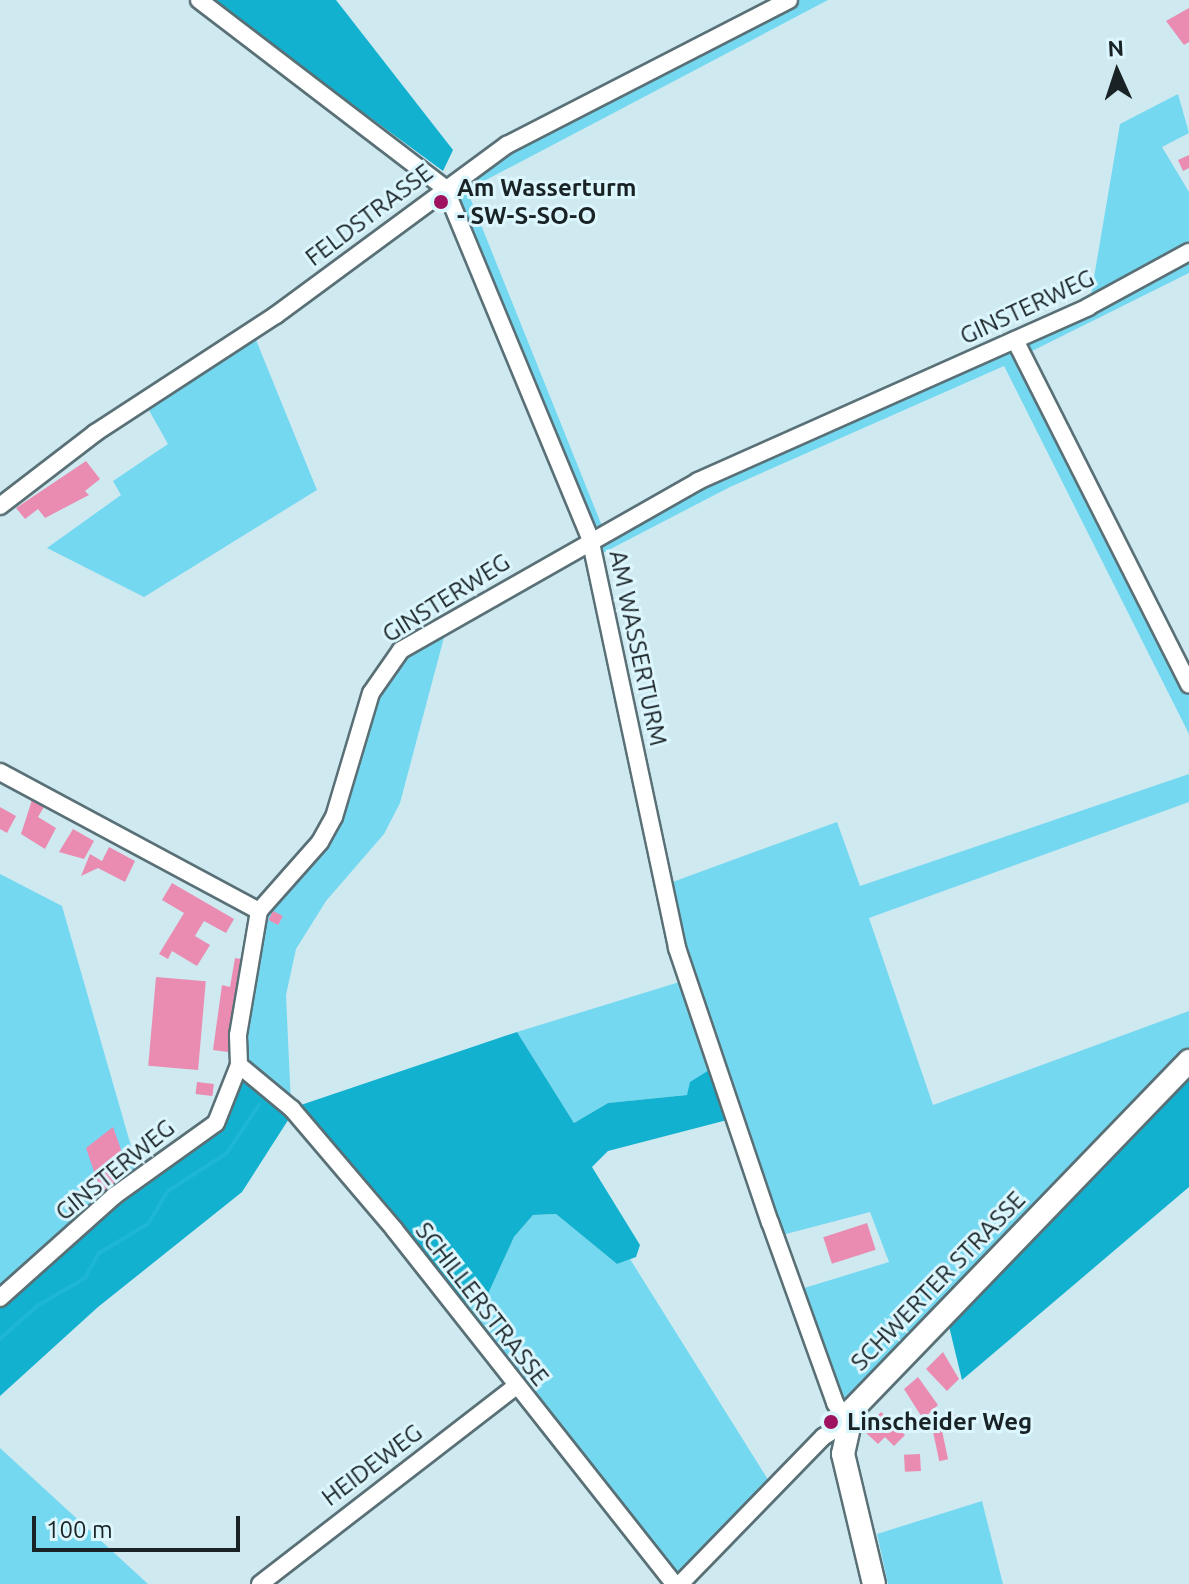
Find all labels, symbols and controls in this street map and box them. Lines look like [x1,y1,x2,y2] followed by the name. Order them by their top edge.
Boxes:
[1077,32,1157,112] north arrow
[1107,35,1125,60] text: N
[300,158,438,272] street label: FELDSTRASSE
[457,174,637,230] place label: Am Wasserturm - SW-S-SO-O
[432,193,450,211] marker: Am Wasserturm - SW-S-SO-O
[955,263,1099,351] street label: GINSTERWEG
[377,547,515,649] street label: GINSTERWEG
[603,548,673,748] street label: AM WASSERTURM
[50,1113,180,1227] street label: GINSTERWEG
[845,1185,1031,1377] street label: SCHWERTER STRASSE
[409,1217,555,1391] street label: SCHILLERSTRASSE
[847,1408,1032,1436] place label: Linscheider Weg
[822,1413,840,1431] marker: Linscheider Weg
[316,1418,428,1512] street label: HEIDEWEG
[36,1500,244,1550] scale bar
[46,1516,113,1543] text: 100 m

